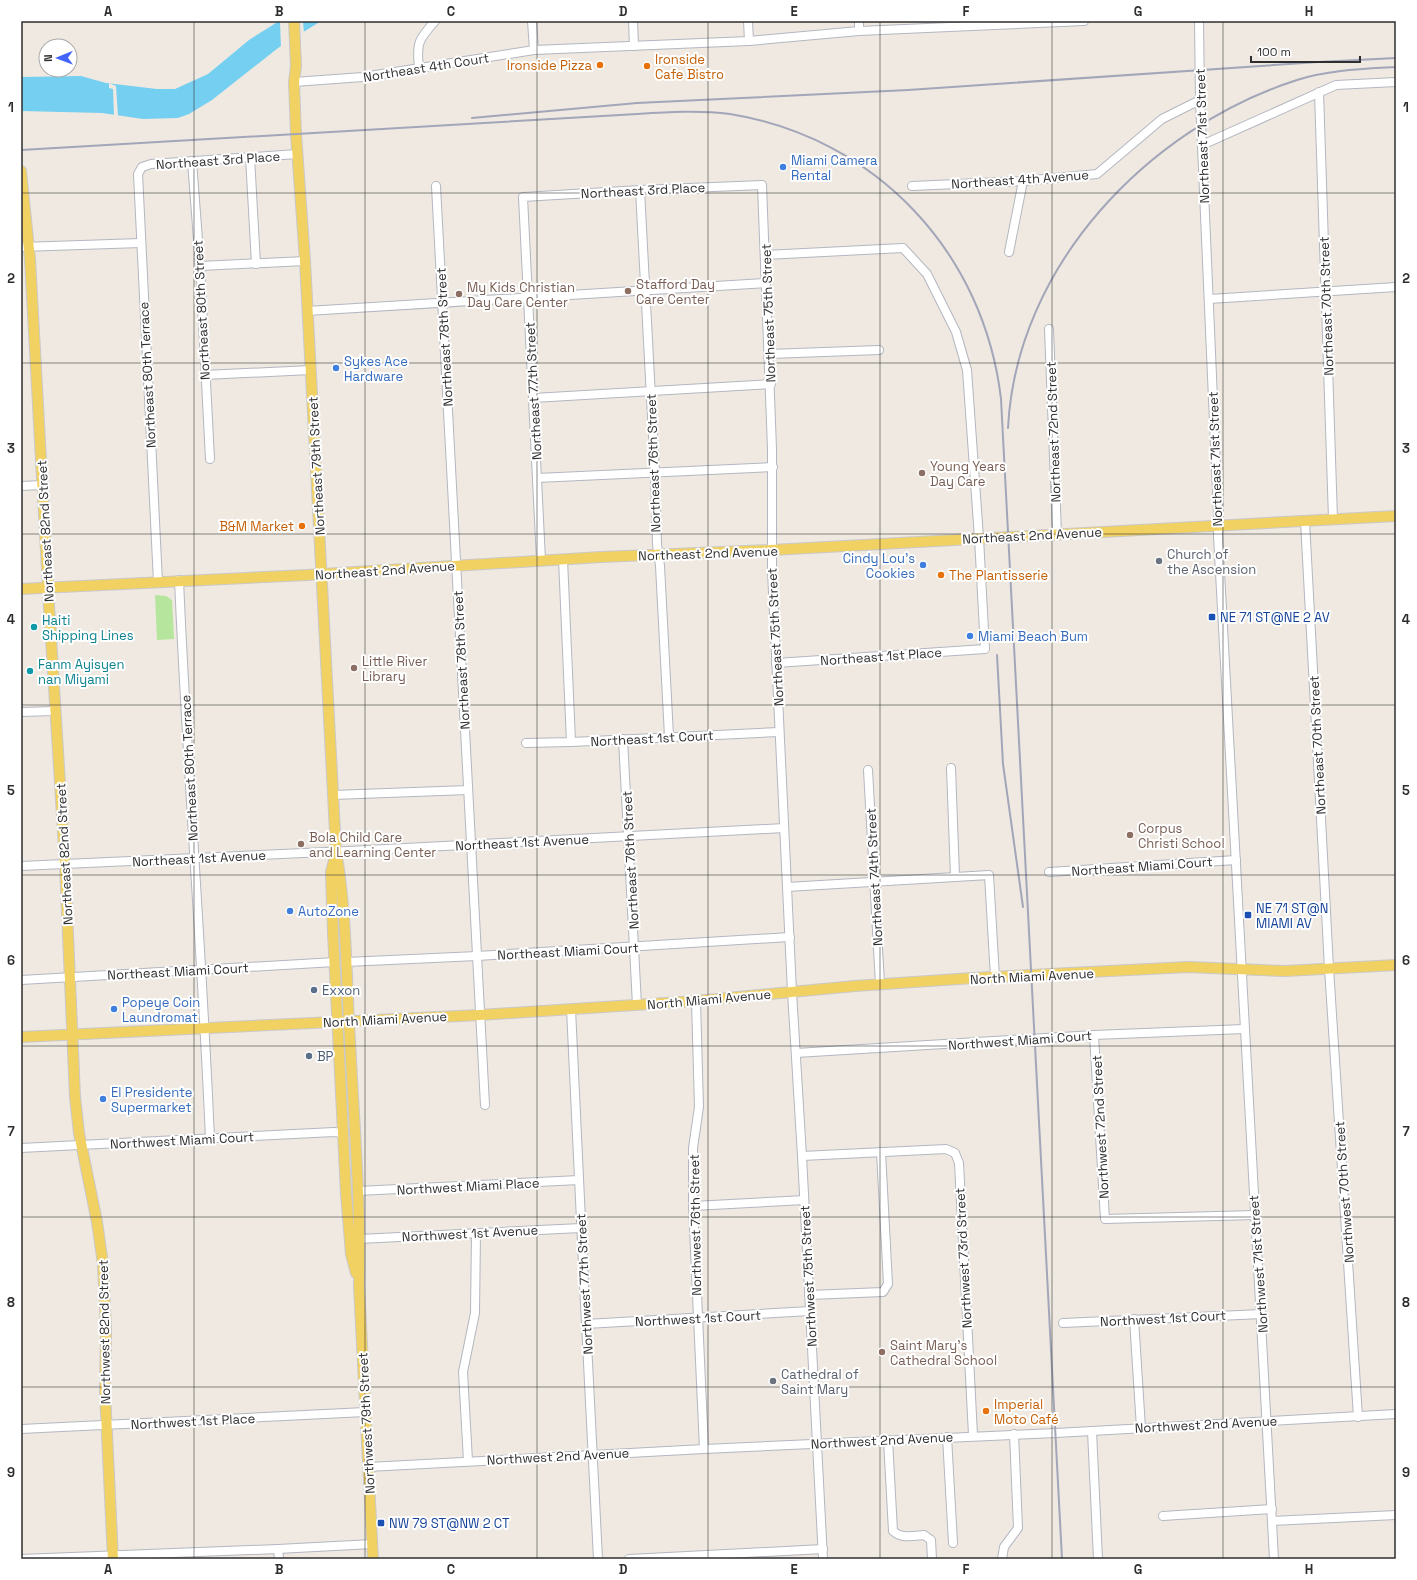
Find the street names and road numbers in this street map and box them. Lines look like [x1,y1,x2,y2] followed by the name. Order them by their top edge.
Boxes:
[362,49,490,86] street label: Northeast 4th Court
[1192,68,1213,204] street label: Northeast 71st Street
[155,148,281,173] street label: Northeast 3rd Place
[951,166,1089,193] street label: Northeast 4th Avenue
[580,179,706,202] street label: Northeast 3rd Place
[1316,236,1337,376] street label: Northeast 70th Street
[189,240,214,380] street label: Northeast 80th Street
[758,243,779,383] street label: Northeast 75th Street
[432,267,457,407] street label: Northeast 78th Street
[135,301,160,449] street label: Northeast 80th Terrace
[521,321,546,460] street label: Northeast 77th Street
[1043,361,1064,503] street label: Northeast 72nd Street
[1205,391,1226,527] street label: Northeast 71st Street
[643,393,664,533] street label: Northeast 76th Street
[304,396,329,536] street label: Northeast 79th Street
[33,460,58,602] street label: Northeast 82nd Street
[962,523,1102,548] street label: Northeast 2nd Avenue
[638,543,778,564] street label: Northeast 2nd Avenue
[315,557,455,584] street label: Northeast 2nd Avenue
[763,567,788,707] street label: Northeast 75th Street
[449,590,474,730] street label: Northeast 78th Street
[820,644,942,669] street label: Northeast 1st Place
[1305,675,1330,815] street label: Northeast 70th Street
[177,694,202,842] street label: Northeast 80th Terrace
[590,727,714,750] street label: Northeast 1st Court
[52,783,77,925] street label: Northeast 82nd Street
[618,790,643,930] street label: Northeast 76th Street
[862,807,887,947] street label: Northeast 74th Street
[455,831,589,854] street label: Northeast 1st Avenue
[132,847,266,870] street label: Northeast 1st Avenue
[1071,853,1213,880] street label: Northeast Miami Court
[497,939,639,964] street label: Northeast Miami Court
[107,959,249,984] street label: Northeast Miami Court
[970,965,1094,988] street label: North Miami Avenue
[646,986,772,1013] street label: North Miami Avenue
[323,1008,447,1031] street label: North Miami Avenue
[947,1027,1093,1054] street label: Northwest Miami Court
[1088,1055,1113,1199] street label: Northwest 72nd Street
[1331,1121,1358,1263] street label: Northwest 70th Street
[110,1128,255,1153] street label: Northwest Miami Court
[686,1154,705,1296] street label: Northwest 76th Street
[396,1174,540,1199] street label: Northwest Miami Place
[951,1187,976,1329] street label: Northwest 73rd Street
[1245,1195,1272,1333] street label: Northwest 71st Street
[796,1205,821,1347] street label: Northwest 75th Street
[572,1213,597,1355] street label: Northwest 77th Street
[401,1221,539,1246] street label: Northwest 1st Avenue
[95,1259,114,1405] street label: Northwest 82nd Street
[635,1307,761,1330] street label: Northwest 1st Court
[1100,1307,1226,1330] street label: Northwest 1st Court
[354,1352,379,1494] street label: Northwest 79th Street
[130,1410,256,1433] street label: Northwest 1st Place
[1134,1412,1278,1437] street label: Northwest 2nd Avenue
[810,1428,954,1453] street label: Northwest 2nd Avenue
[486,1444,630,1469] street label: Northwest 2nd Avenue

